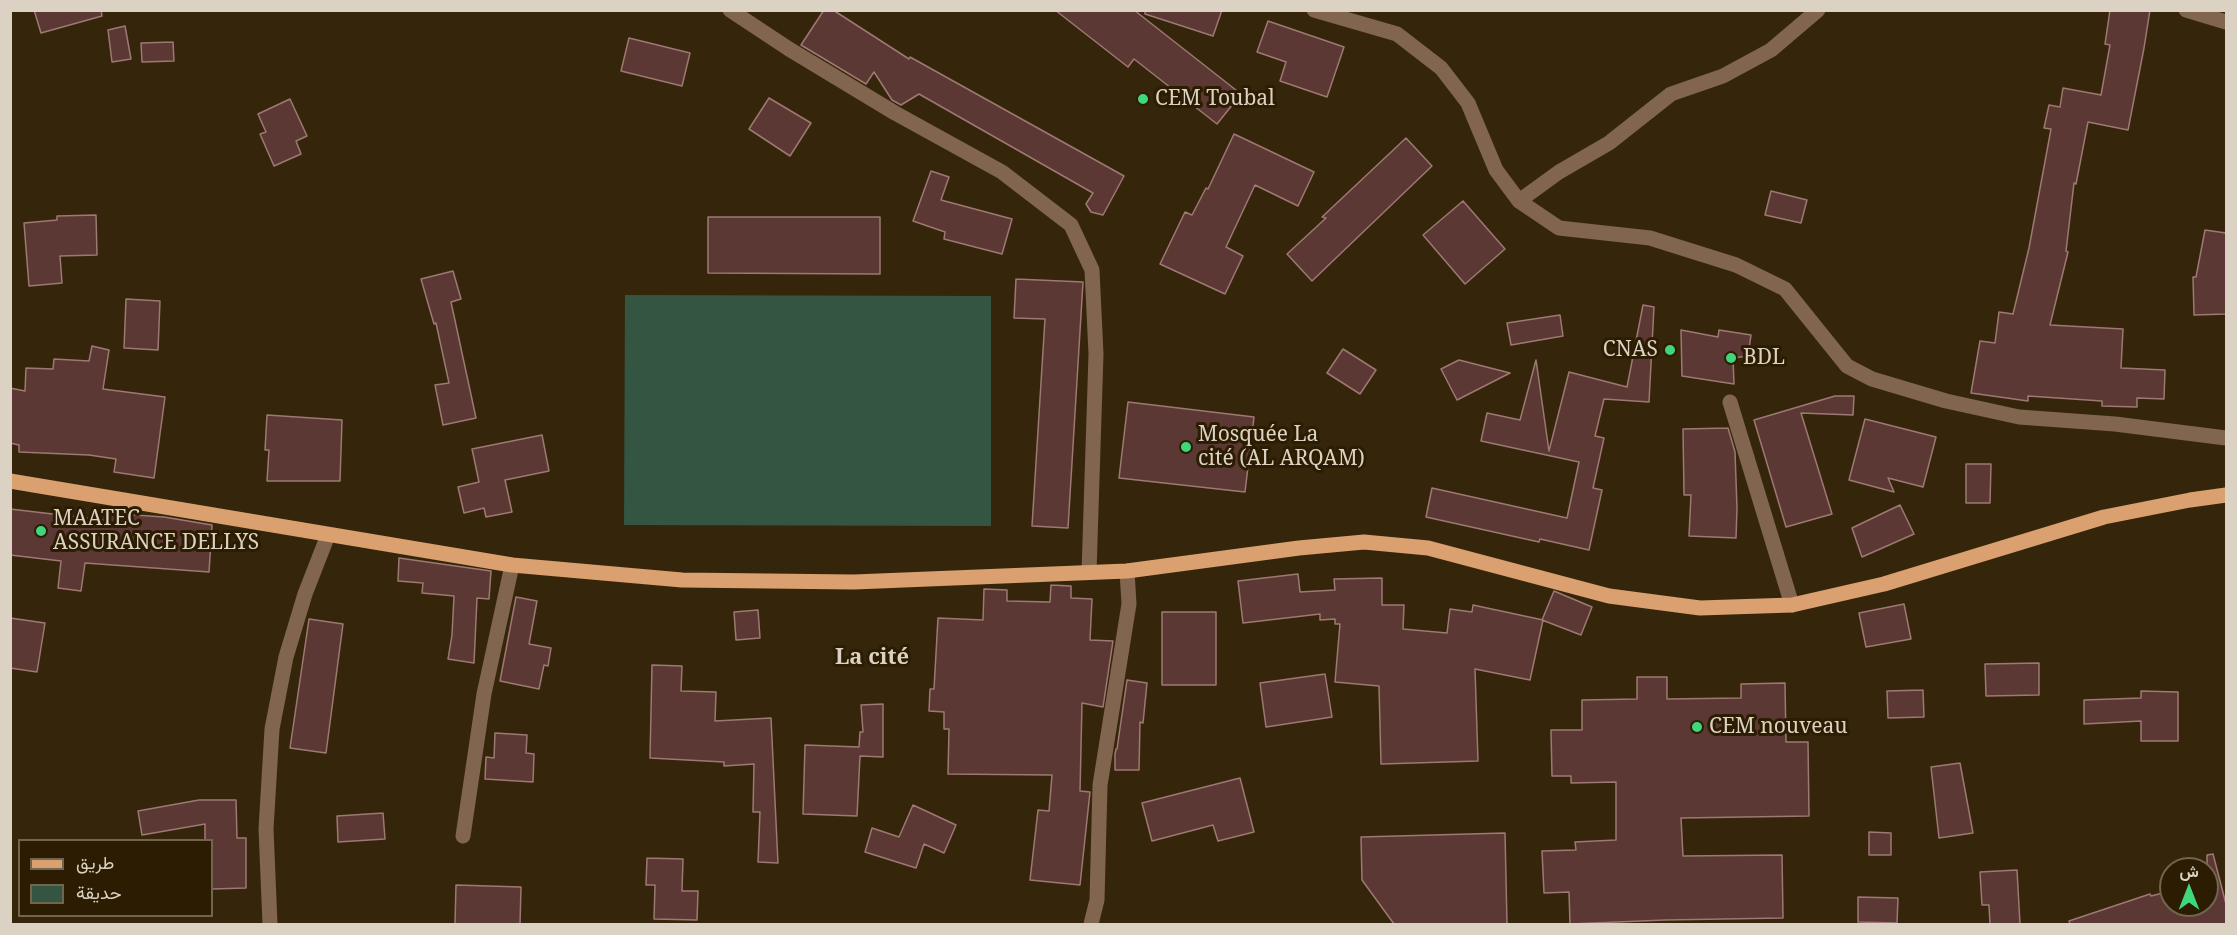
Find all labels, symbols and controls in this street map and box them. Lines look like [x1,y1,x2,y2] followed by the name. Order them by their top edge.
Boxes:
[1155,86,1275,112] place label: CEM Toubal
[1136,92,1150,106] marker: CEM Toubal
[1603,337,1658,363] place label: CNAS
[1663,343,1677,357] marker: CNAS
[1743,345,1785,371] place label: BDL
[1724,351,1738,365] marker: BDL
[1198,422,1365,472] place label: Mosquée La cité (AL ARQAM)
[1179,440,1193,454] marker: Mosquée La cité (AL ARQAM)
[53,506,259,556] place label: MAATEC ASSURANCE DELLYS
[34,524,48,538] marker: MAATEC ASSURANCE DELLYS
[835,645,909,671] district label: La cité
[1709,714,1848,740] place label: CEM nouveau
[1690,720,1704,734] marker: CEM nouveau
[18,839,213,917] legend
[76,850,114,874] text: طريق
[2159,857,2219,917] north arrow
[2179,860,2199,882] text: ش
[76,880,122,904] text: حديقة

